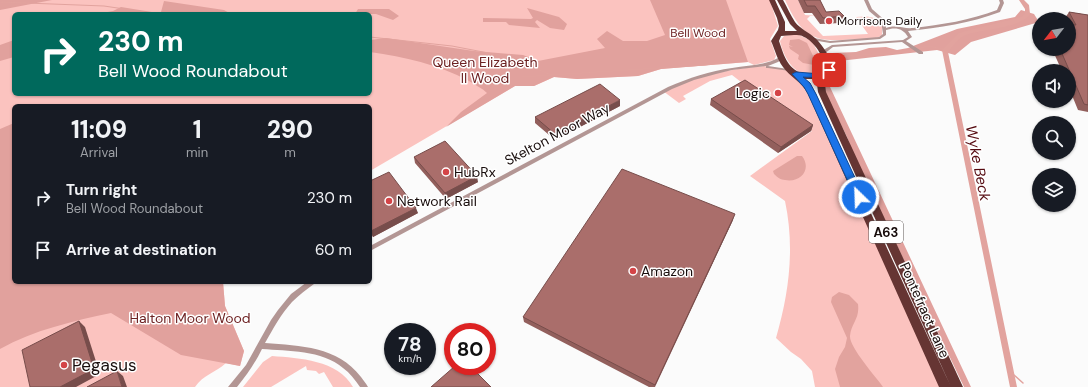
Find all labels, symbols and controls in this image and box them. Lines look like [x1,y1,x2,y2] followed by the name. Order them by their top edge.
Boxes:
[1032,12,1076,56] north arrow
[1032,12,1076,212] map controls
[837,13,923,29] place label: Morrisons Daily
[824,16,834,26] marker: Morrisons Daily
[98,23,184,60] text: 230 m
[670,25,726,41] park label: Bell Wood
[32,28,84,80] icon: right
[433,53,537,87] park label: Queen Elizabeth II Wood
[812,53,846,87] pin
[98,59,288,83] text: Bell Wood Roundabout
[818,59,840,81] icon: arrive
[1032,64,1076,108] button: sound
[736,84,770,102] place label: Logic
[773,88,783,98] marker: Logic
[501,99,613,169] street label: Skelton Moor Way
[71,114,127,145] text: 11:09
[193,114,202,145] text: 1
[267,114,313,145] text: 290
[1032,116,1076,160] button: search
[961,123,995,203] water label: Wyke Beck
[80,144,118,161] text: Arrival
[186,144,208,161] text: min
[284,144,296,161] text: m
[454,163,496,181] place label: HubRx
[441,167,451,177] marker: HubRx
[1032,168,1076,212] button: layers
[838,176,880,218] position arrow
[66,180,137,200] text: Turn right
[32,187,54,209] icon: right
[307,188,352,208] text: 230 m
[397,192,477,210] place label: Network Rail
[384,196,394,206] marker: Network Rail
[66,200,203,217] text: Bell Wood Roundabout
[869,221,903,243] road number: A63
[32,239,54,261] icon: arrive
[66,240,217,260] text: Arrive at destination
[315,240,352,260] text: 60 m
[896,259,954,361] street label: Pontefract Lane
[641,262,693,280] place label: Amazon
[628,266,638,276] marker: Amazon
[129,309,251,327] park label: Halton Moor Wood
[444,323,496,375] speed limit sign: 80
[398,331,422,357] text: 78
[398,352,422,365] text: km/h
[72,354,137,376] place label: Pegasus
[59,360,69,370] marker: Pegasus

